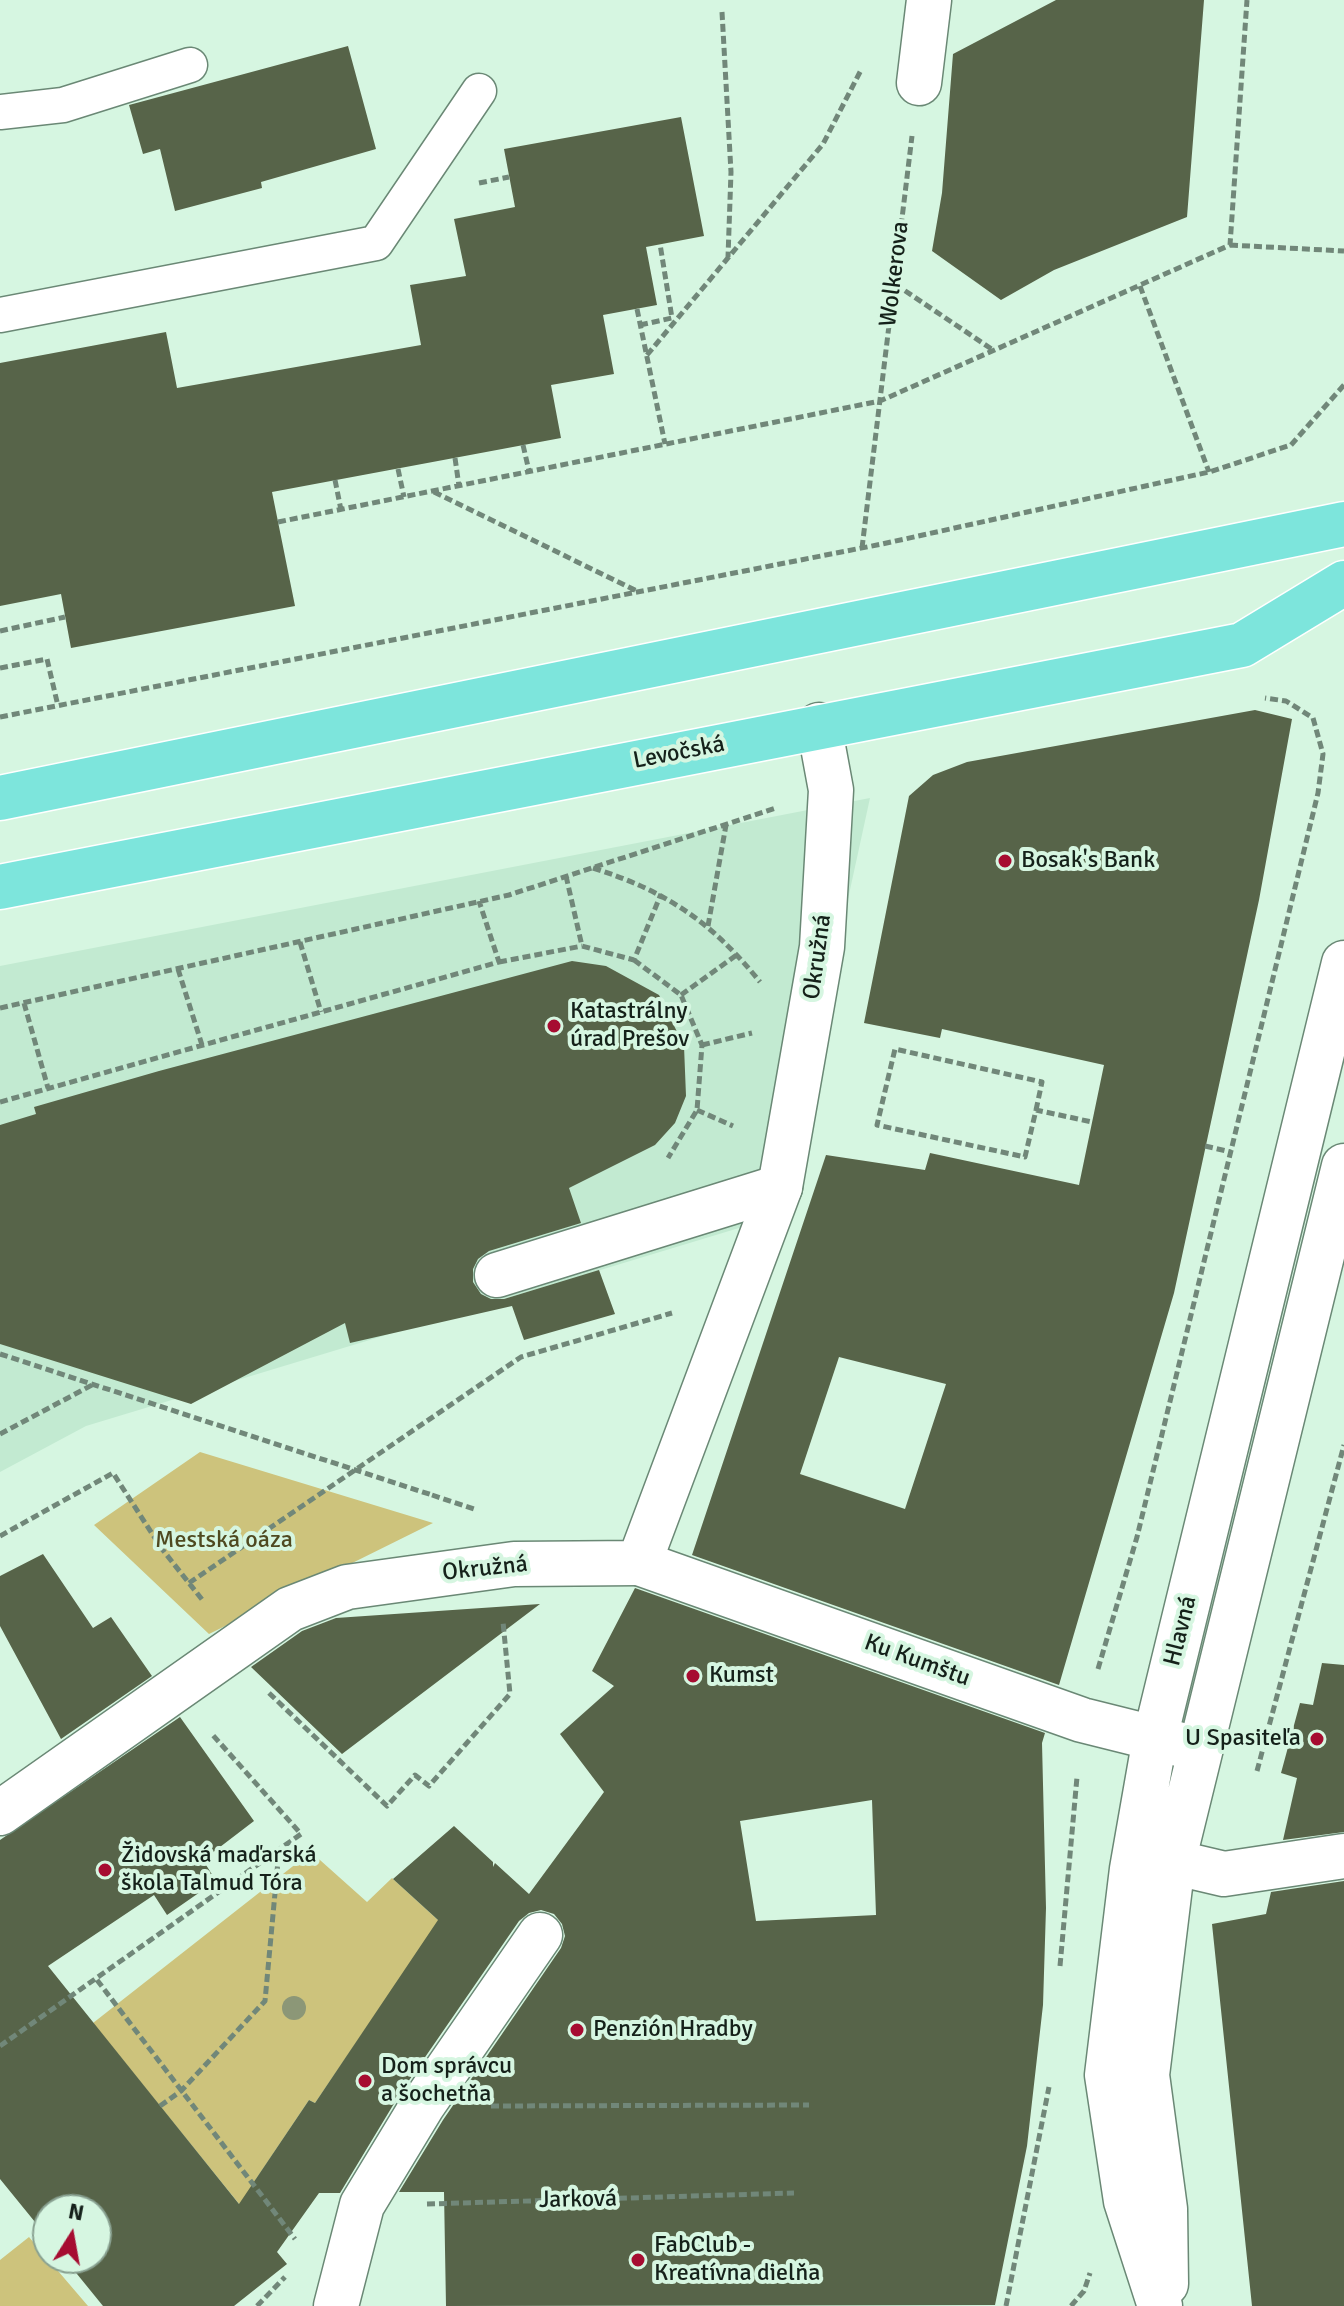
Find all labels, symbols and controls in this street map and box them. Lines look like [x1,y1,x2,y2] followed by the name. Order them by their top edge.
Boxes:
[874,220,916,328] street label: Wolkerova
[631,730,727,776] street label: Levočská
[1021,847,1155,875] place label: Bosak's Bank
[996,852,1014,870] marker: Bosak's Bank
[798,913,838,1001] street label: Okružná
[570,998,689,1054] place label: Katastrálny úrad Prešov
[545,1017,563,1035] marker: Katastrálny úrad Prešov
[155,1527,293,1555] park label: Mestská oáza
[441,1550,529,1588] street label: Okružná
[1158,1593,1204,1669] street label: Hlavná
[860,1629,974,1693] street label: Ku Kumštu
[709,1662,774,1690] place label: Kumst
[684,1667,702,1685] marker: Kumst
[1185,1725,1301,1753] place label: U Spasiteľa
[1308,1730,1326,1748] marker: U Spasiteľa
[121,1842,317,1898] place label: Židovská maďarská škola Talmud Tóra
[96,1861,114,1879] marker: Židovská maďarská škola Talmud Tóra
[593,2016,753,2044] place label: Penzión Hradby
[568,2021,586,2039] marker: Penzión Hradby
[381,2053,512,2109] place label: Dom správcu a šochetňa
[356,2072,374,2090] marker: Dom správcu a šochetňa
[539,2185,617,2215] street label: Jarková
[32,2194,112,2274] north arrow
[66,2197,86,2227] text: N
[654,2232,820,2288] place label: FabClub - Kreatívna dielňa
[629,2251,647,2269] marker: FabClub - Kreatívna dielňa

